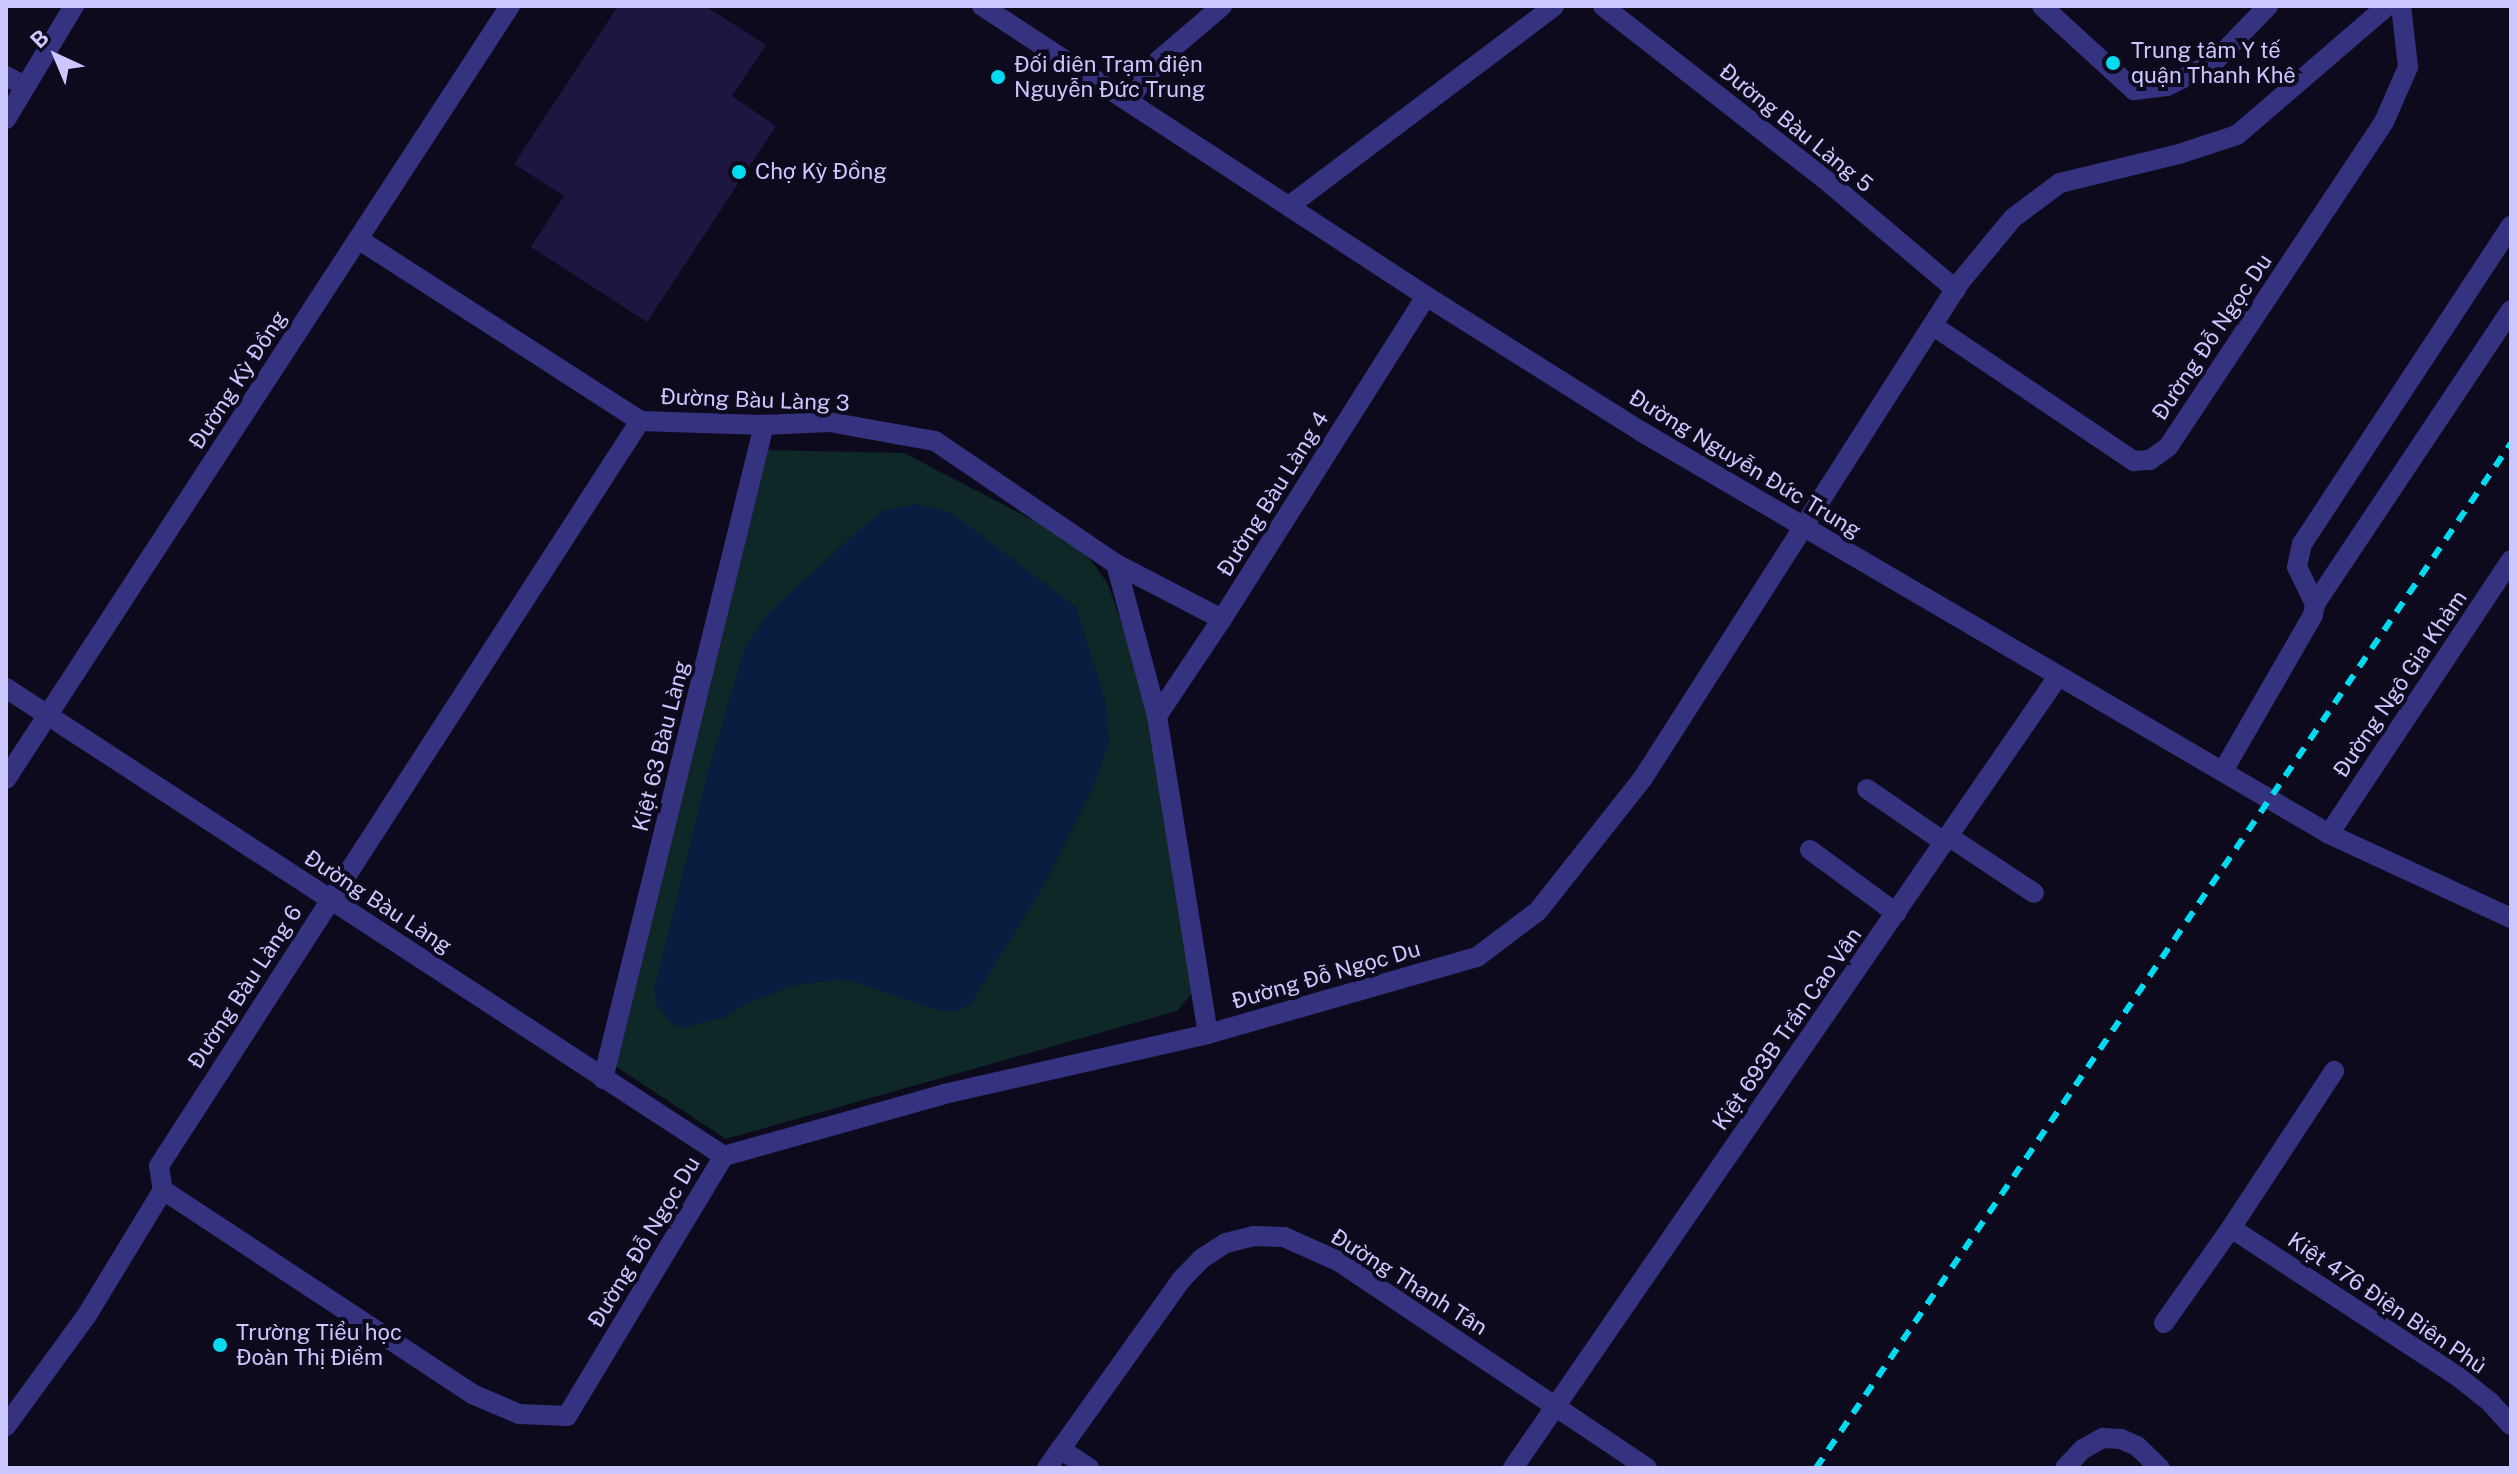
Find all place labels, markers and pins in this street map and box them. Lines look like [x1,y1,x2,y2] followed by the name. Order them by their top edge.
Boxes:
[2131,37,2296,88] place label: Trung tâm Y tế quận Thanh Khê
[1014,51,1206,102] place label: Đối diện Trạm điện Nguyễn Đức Trung
[2102,52,2124,74] marker: Trung tâm Y tế quận Thanh Khê
[989,68,1007,86] marker: Đối diện Trạm điện Nguyễn Đức Trung
[755,159,887,185] place label: Chợ Kỳ Đồng
[730,163,748,181] marker: Chợ Kỳ Đồng
[236,1319,402,1370] place label: Trường Tiểu học Đoàn Thị Điểm
[211,1336,229,1354] marker: Trường Tiểu học Đoàn Thị Điểm

